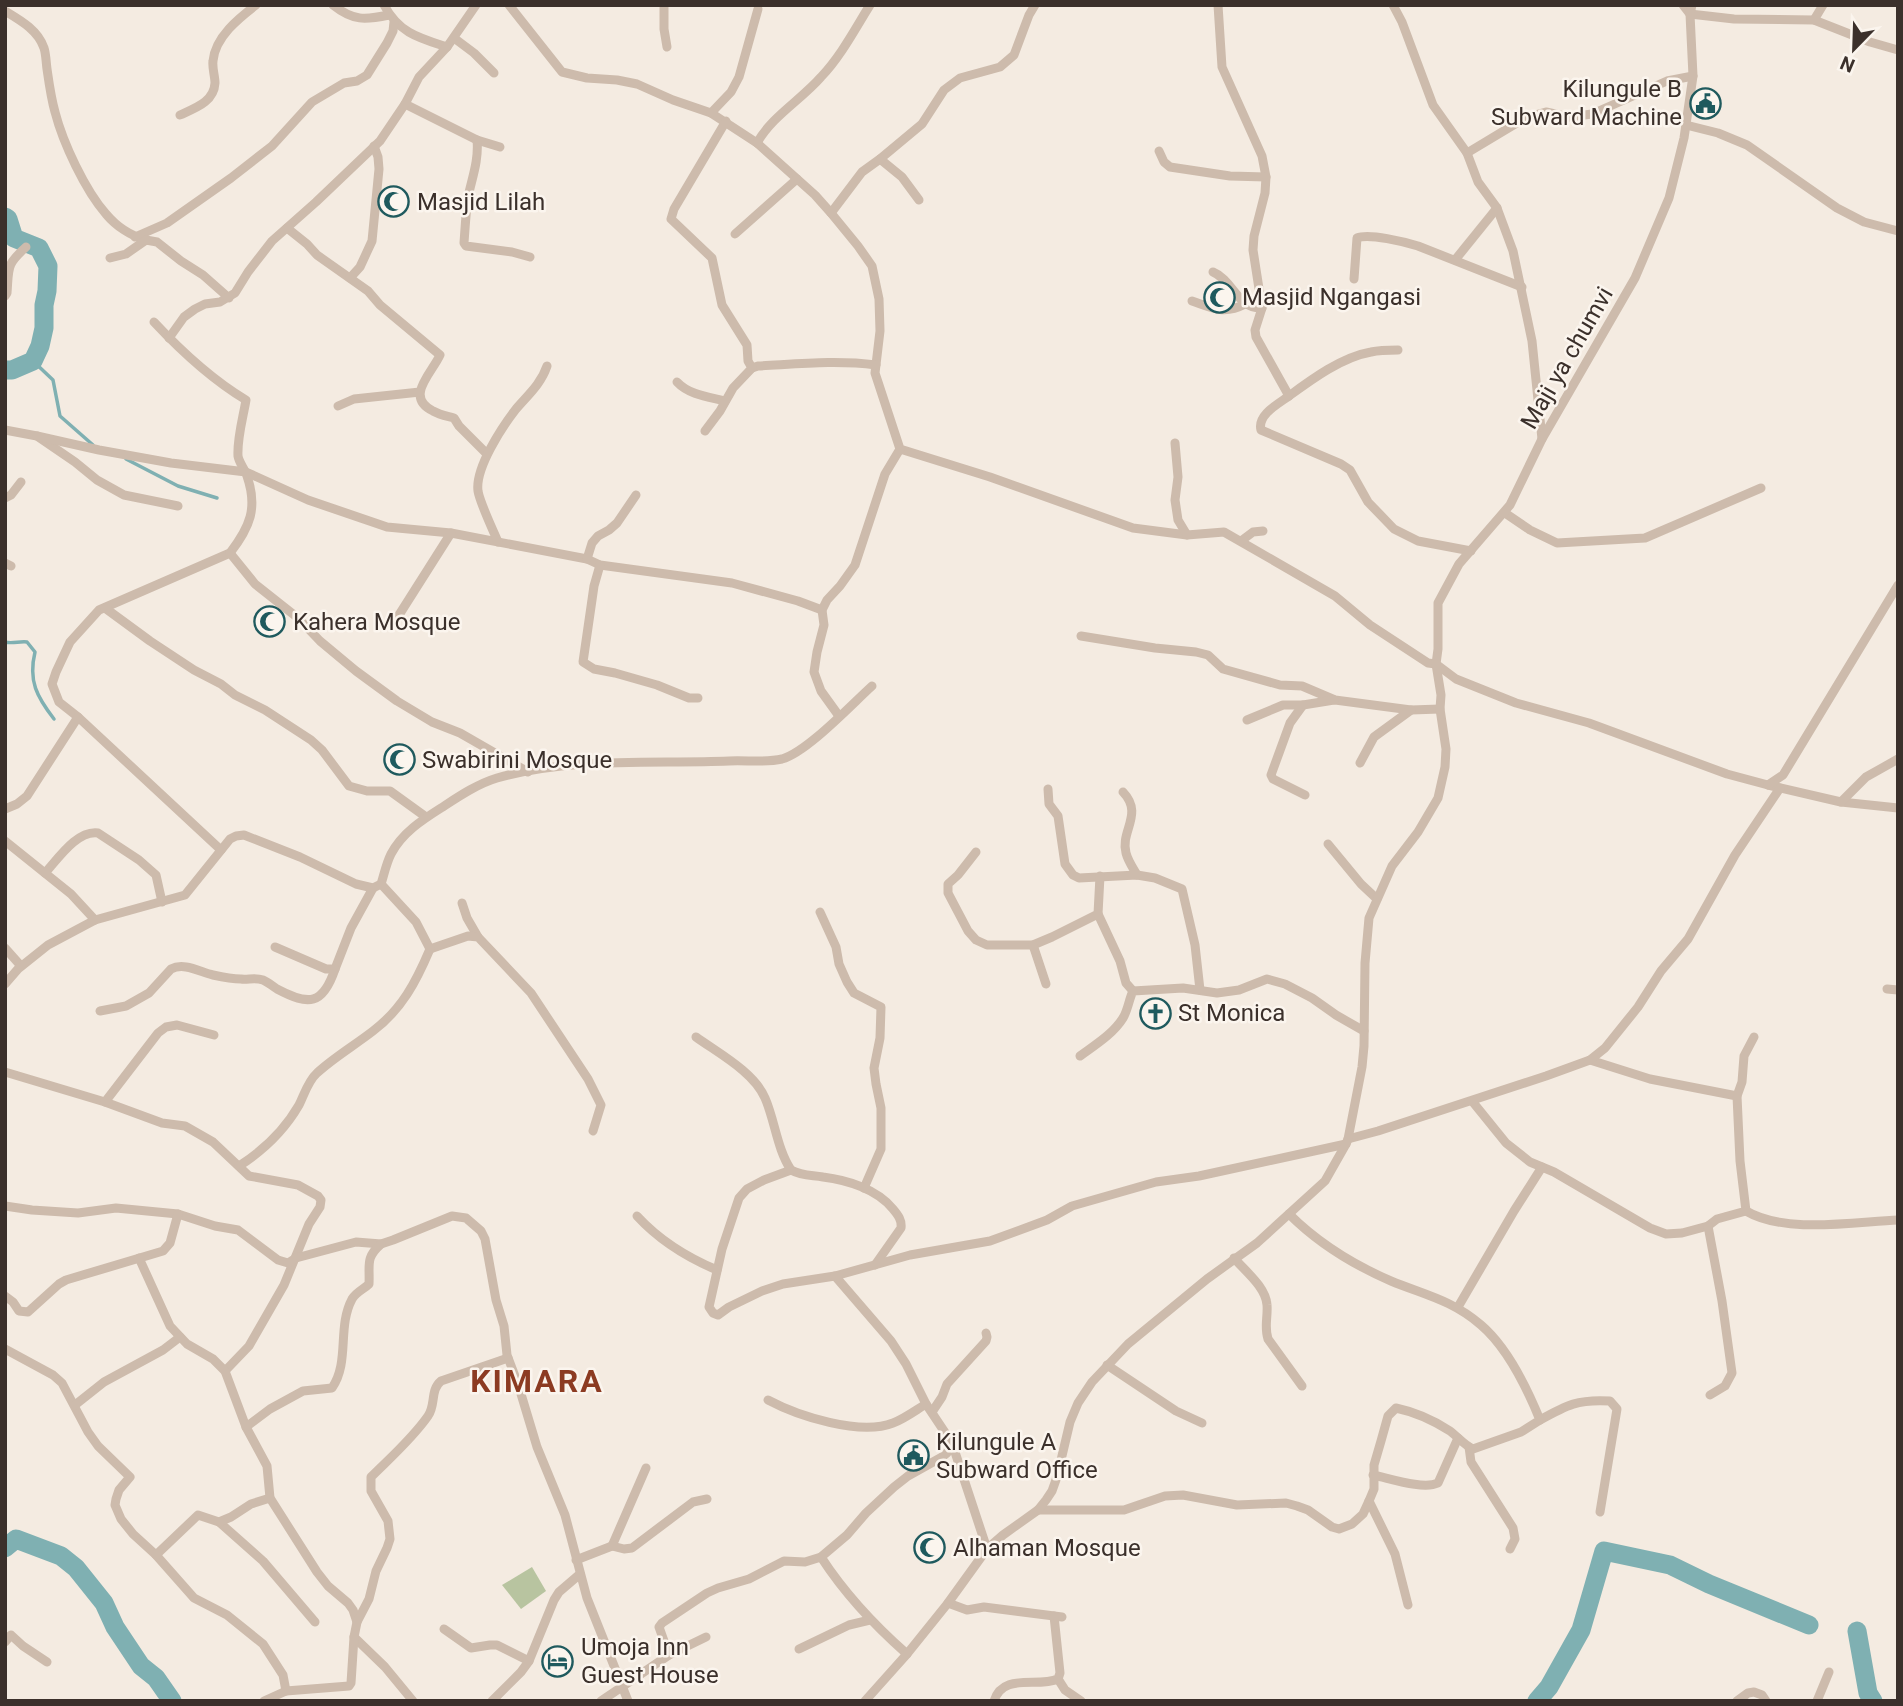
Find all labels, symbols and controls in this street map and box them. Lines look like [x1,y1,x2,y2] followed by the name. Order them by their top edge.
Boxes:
[1819,14,1889,84] north arrow
[1837,51,1858,77] text: N
[1491,75,1682,131] place label: Kilungule B Subward Machine
[1688,86,1722,120] public building icon: Kilungule B Subward Machine
[377,185,411,219] mosque icon: Masjid Lilah
[417,188,545,216] place label: Masjid Lilah
[1202,280,1236,314] mosque icon: Masjid Ngangasi
[1515,282,1619,434] street label: Maji ya chumvi
[1242,283,1421,311] place label: Masjid Ngangasi
[253,605,287,639] mosque icon: Kahera Mosque
[293,608,460,636] place label: Kahera Mosque
[382,743,416,777] mosque icon: Swabirini Mosque
[422,746,612,774] place label: Swabirini Mosque
[1138,996,1172,1030] church icon: St Monica
[1178,999,1285,1027] place label: St Monica
[470,1362,604,1400] district label: KIMARA
[936,1428,1098,1484] place label: Kilungule A Subward Office
[896,1439,930,1473] public building icon: Kilungule A Subward Office
[913,1531,947,1565] mosque icon: Alhaman Mosque
[953,1534,1141,1562] place label: Alhaman Mosque
[581,1633,719,1689] place label: Umoja Inn Guest House
[541,1644,575,1678] hotel icon: Umoja Inn Guest House

